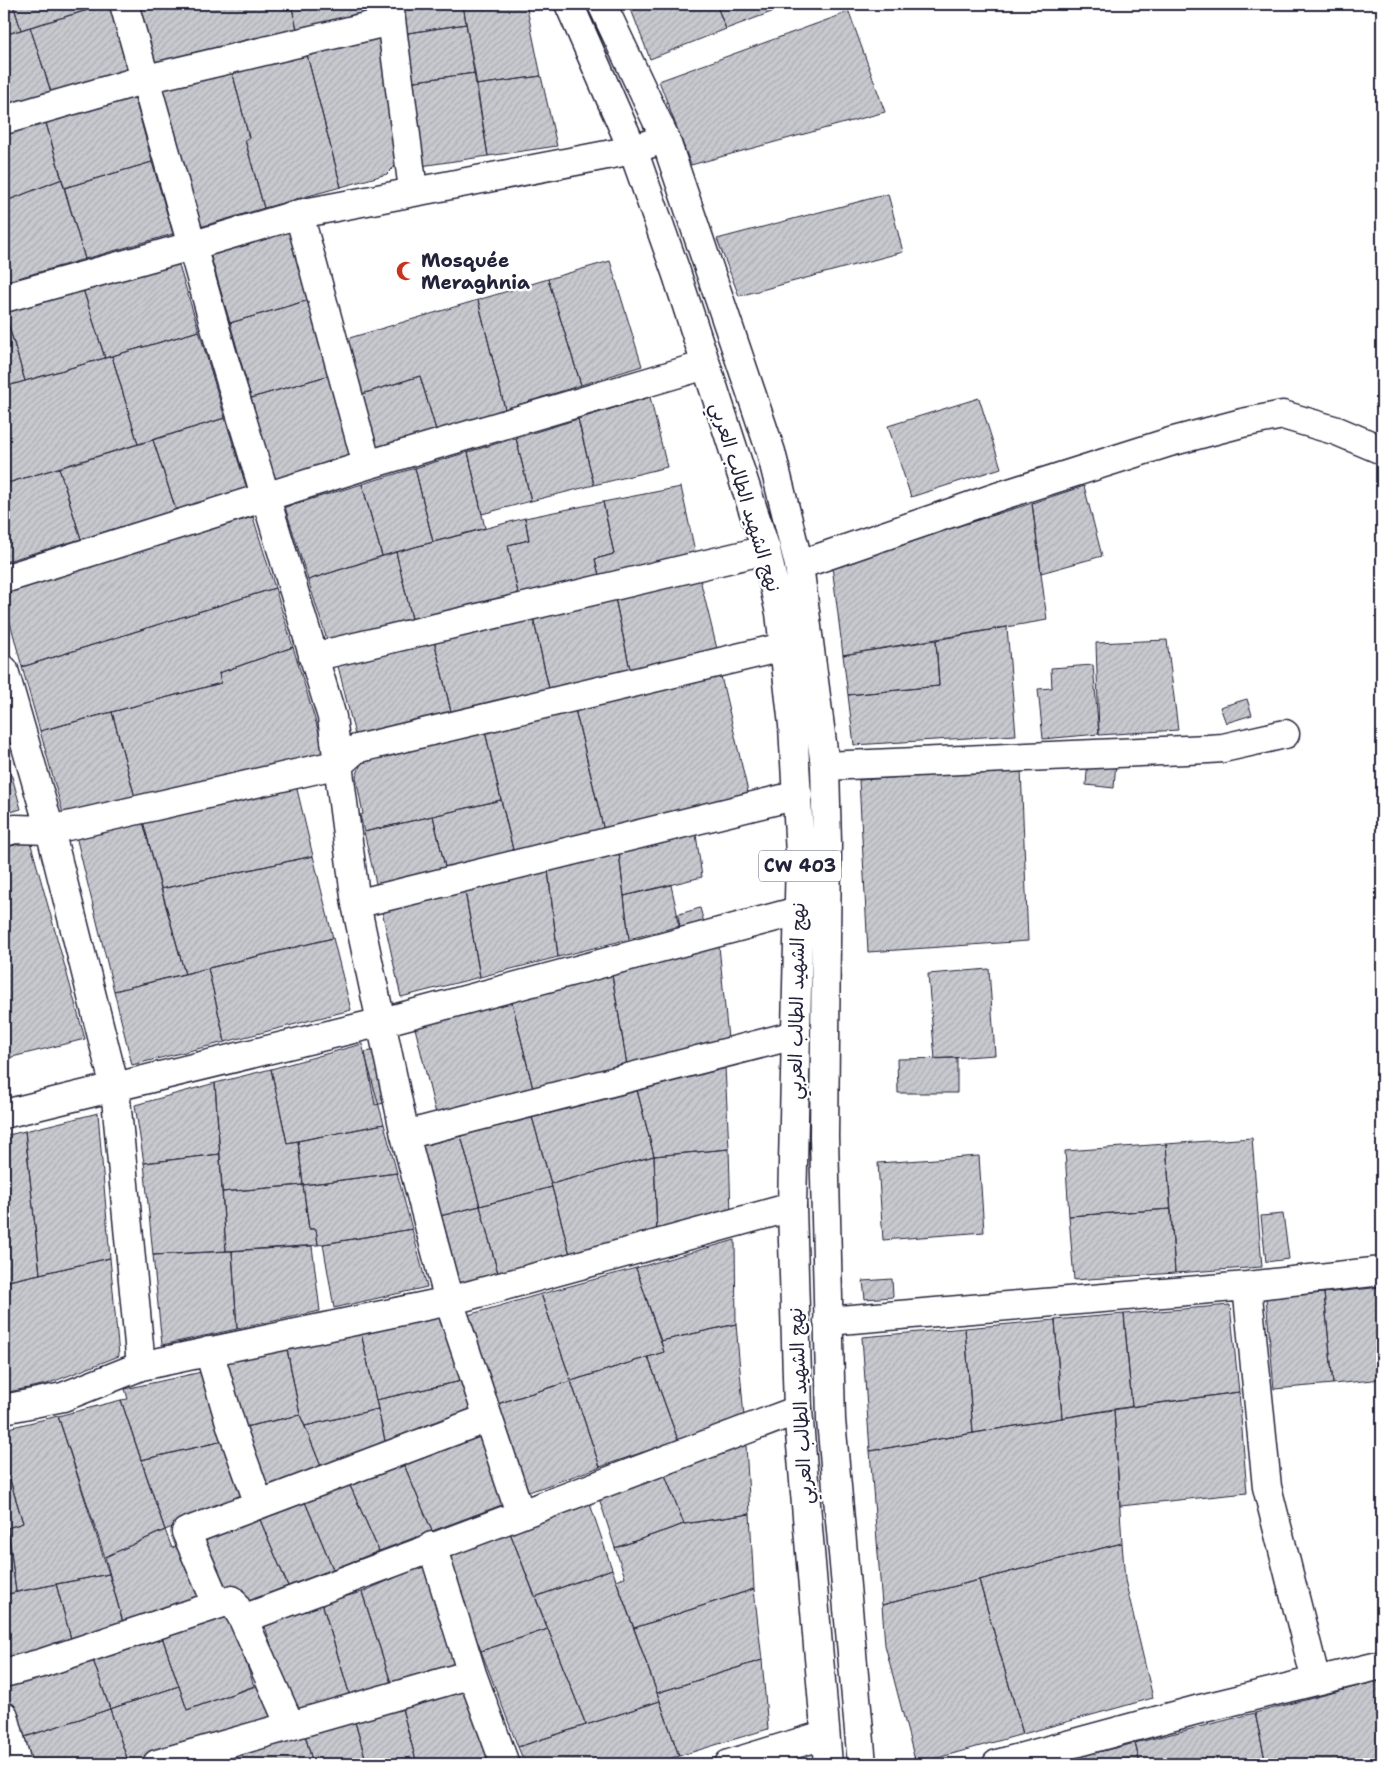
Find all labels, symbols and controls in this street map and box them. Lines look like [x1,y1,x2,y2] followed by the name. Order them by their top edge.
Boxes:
[421,248,530,295] place label: Mosquée Meraghnia
[395,260,417,282] mosque icon: Mosquée Meraghnia
[701,399,786,596] street label: نهج الشهيد الطالب العربي
[759,850,841,881] road number: CW 403
[782,902,815,1100] street label: نهج الشهيد الطالب العربي
[783,1307,822,1505] street label: نهج الشهيد الطالب العربي

